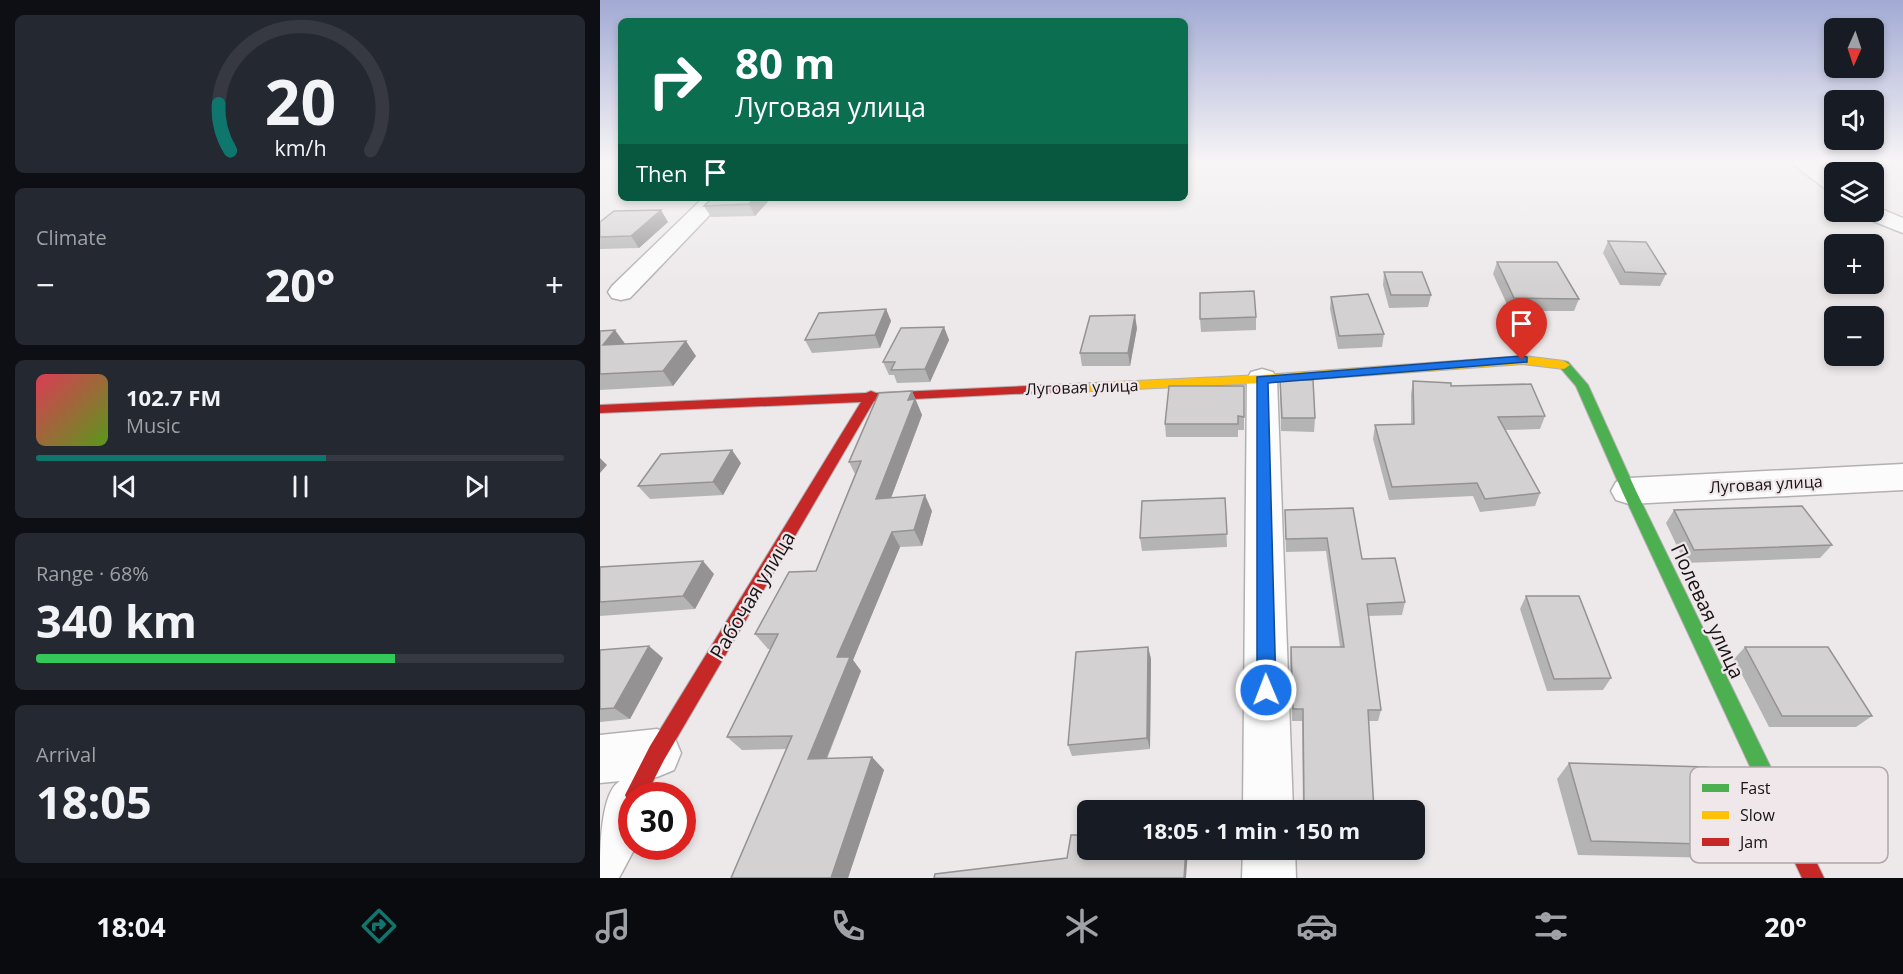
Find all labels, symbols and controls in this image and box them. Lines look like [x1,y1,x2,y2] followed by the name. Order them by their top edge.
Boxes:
[1824,18,1884,78] north arrow
[1824,18,1884,366] map controls
[735,34,835,91] text: 80 m
[636,42,714,120] icon: right
[264,58,336,143] text: 20
[735,88,926,125] text: Луговая улица
[1824,90,1884,150] button: sound
[274,133,326,162] text: km/h
[699,156,732,189] icon: arrive
[636,158,687,188] text: Then
[1824,162,1884,222] button: layers
[36,224,107,251] text: Climate
[1824,234,1884,294] button: +
[265,254,335,315] text: 20°
[36,262,55,307] text: −
[545,262,564,307] text: +
[1496,298,1547,360] pin
[1824,306,1884,366] button: −
[1505,307,1538,340] icon: arrive
[1025,374,1139,400] street label: Луговая улица
[126,382,221,412] text: 102.7 FM
[126,412,180,439] text: Music
[108,470,141,503] icon: previous
[284,470,317,503] icon: pause
[460,470,493,503] icon: next
[1709,470,1823,498] street label: Луговая улица
[703,526,801,664] street label: Рабочая улица
[1665,539,1751,683] street label: Полевая улица
[36,560,149,587] text: Range · 68%
[36,590,197,651] text: 340 km
[1234,658,1298,722] position arrow
[36,741,96,768] text: Arrival
[1690,767,1888,863] legend
[36,771,152,832] text: 18:05
[1740,777,1771,799] text: Fast
[618,782,696,860] speed limit sign: 30
[1740,804,1775,826] text: Slow
[1142,815,1360,845] text: 18:05 · 1 min · 150 m
[1738,831,1768,853] text: Jam
[358,905,400,947] icon: directions
[592,905,634,947] icon: music
[827,905,869,947] icon: phone
[1061,905,1103,947] icon: climate
[1296,905,1338,947] icon: car
[1530,905,1572,947] icon: filters
[96,908,166,945] text: 18:04
[1764,908,1807,945] text: 20°

